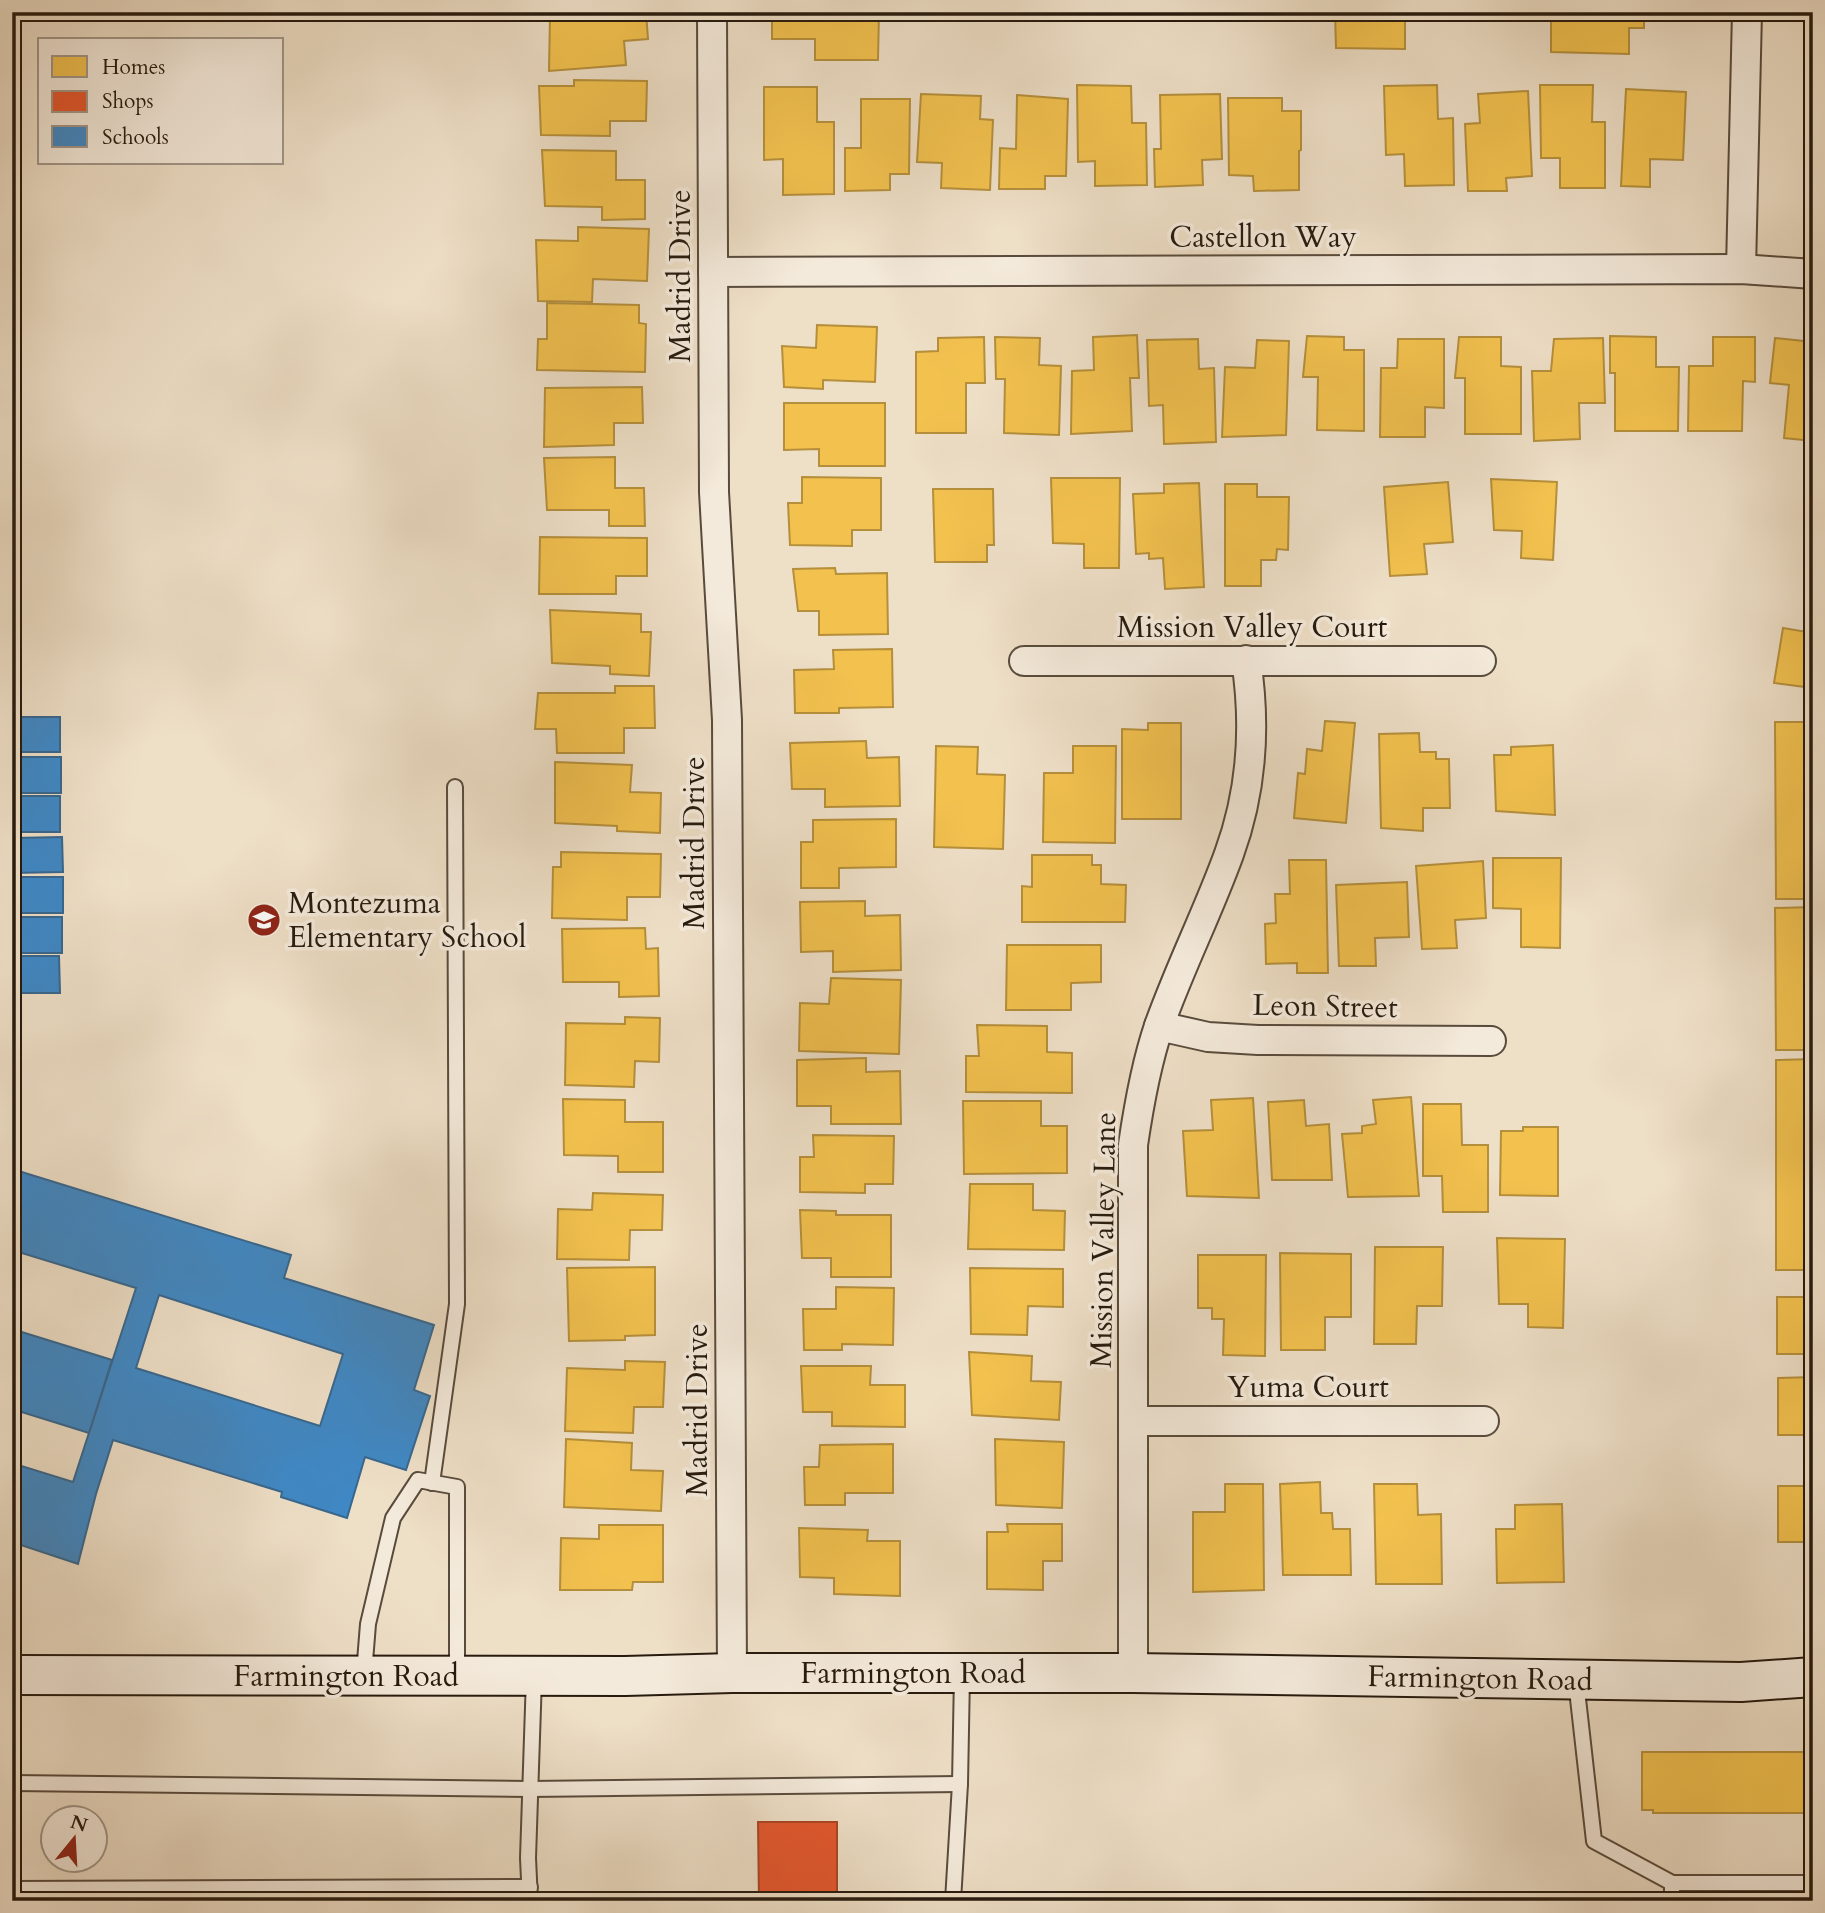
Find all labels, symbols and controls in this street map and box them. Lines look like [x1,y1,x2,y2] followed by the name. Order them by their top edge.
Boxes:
[38,38,284,164] legend
[102,53,165,82] text: Homes
[102,87,154,116] text: Shops
[102,123,169,152] text: Schools
[660,189,701,363] street label: Madrid Drive
[1169,217,1357,258] street label: Castellon Way
[1117,607,1388,648] street label: Mission Valley Court
[674,756,715,930] street label: Madrid Drive
[288,883,527,958] place label: Montezuma Elementary School
[245,901,283,939] school or university icon: Montezuma Elementary School
[1252,985,1398,1028] street label: Leon Street
[1081,1112,1126,1368] street label: Mission Valley Lane
[677,1323,718,1497] street label: Madrid Drive
[1227,1367,1389,1408] street label: Yuma Court
[800,1653,1026,1694] street label: Farmington Road
[233,1656,459,1697] street label: Farmington Road
[1367,1656,1593,1701] street label: Farmington Road
[38,1804,108,1874] north arrow
[67,1809,91,1839] text: N

